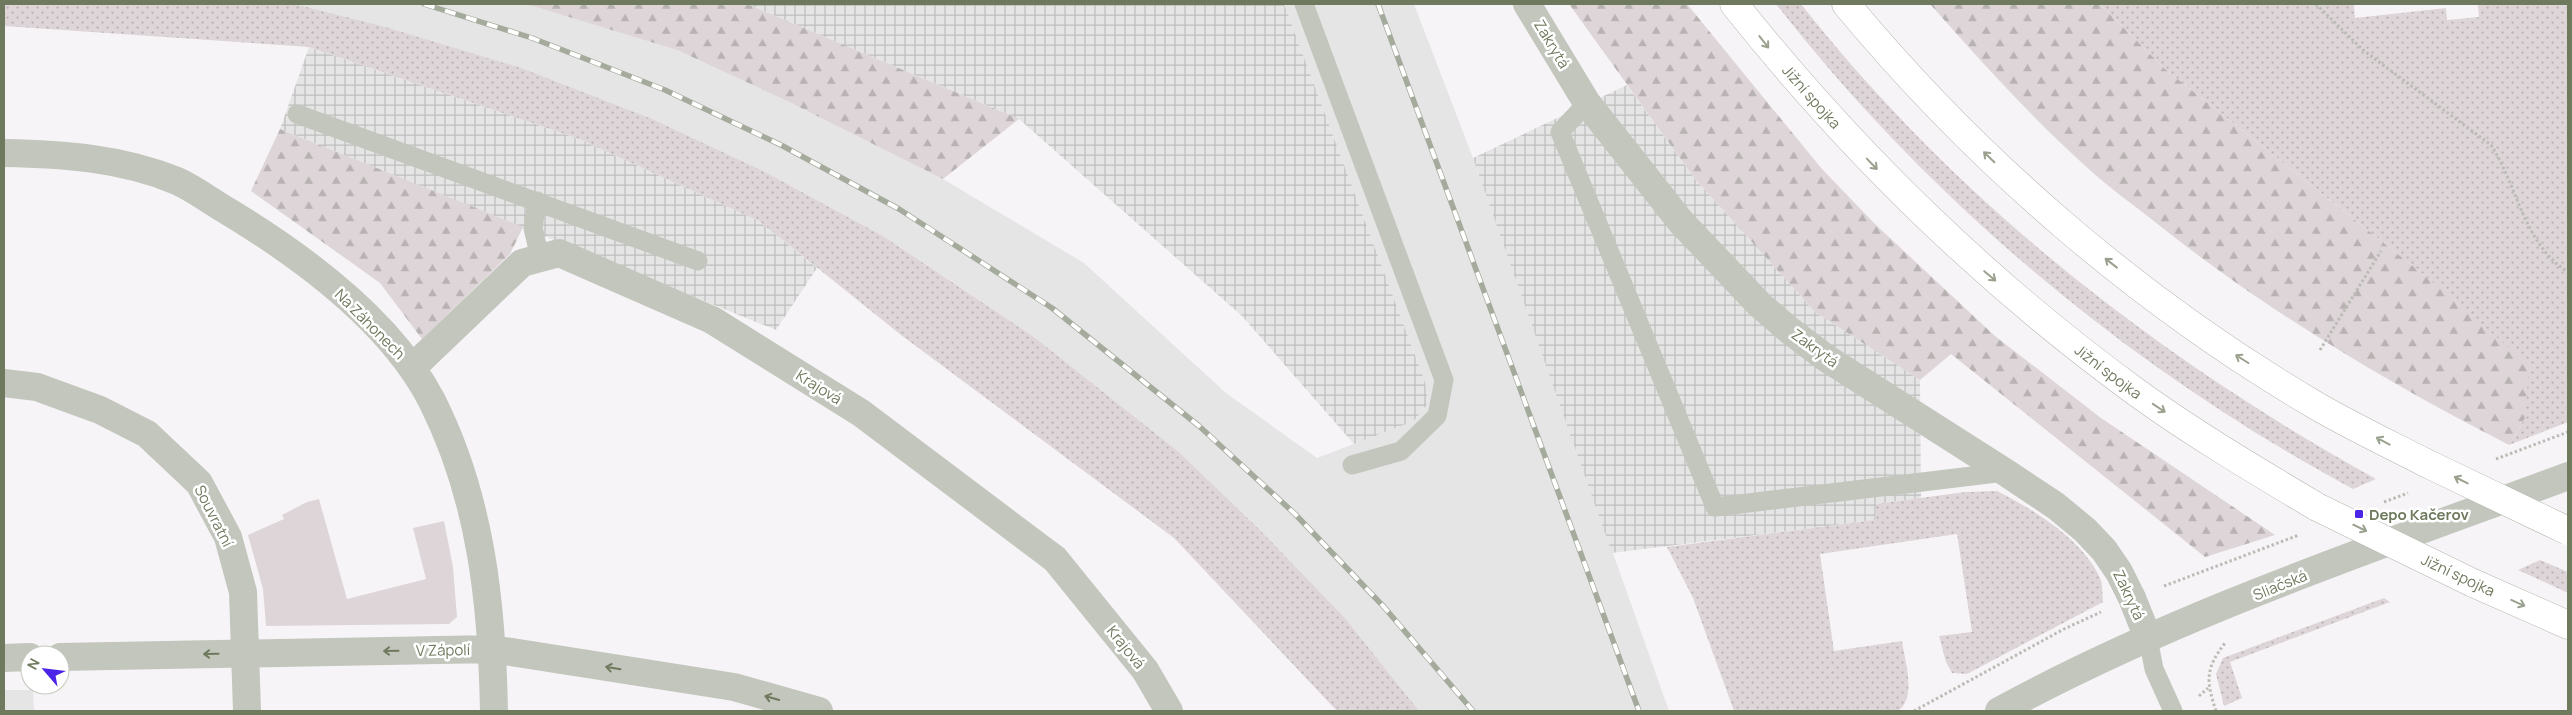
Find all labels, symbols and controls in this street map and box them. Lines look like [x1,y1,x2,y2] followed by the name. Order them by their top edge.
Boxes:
[1529,16,1575,72] street label: Zakrytá
[1759,35,1770,48] one-way arrow
[1778,60,1846,133] street label: Jižní spojka
[1983,151,1995,163] one-way arrow
[1866,157,1878,170] one-way arrow
[2105,258,2118,269] one-way arrow
[1983,270,1996,281] one-way arrow
[330,284,410,364] street label: Na Záhonech
[1787,324,1843,372] street label: Zakrytá
[2071,339,2146,404] street label: Jižní spojka
[2236,354,2250,364] one-way arrow
[792,365,846,409] street label: Krajová
[2152,403,2166,413] one-way arrow
[2376,436,2391,445] one-way arrow
[2454,475,2469,485] one-way arrow
[190,482,239,551] street label: Souvratní
[2369,504,2469,525] place label: Depo Kačerov
[2353,508,2365,520] marker: Depo Kačerov
[2352,524,2367,533] one-way arrow
[2418,549,2498,601] street label: Jižní spojka
[2250,565,2310,605] street label: Sliačská
[2108,566,2150,624] street label: Zakrytá
[2510,598,2525,608] one-way arrow
[1102,621,1150,673] street label: Krajová
[416,639,471,661] street label: V Zápolí
[20,645,70,695] north arrow
[383,646,400,656] one-way arrow
[203,649,220,659] one-way arrow
[22,655,44,673] text: N
[605,663,621,673] one-way arrow
[764,693,780,702] one-way arrow

